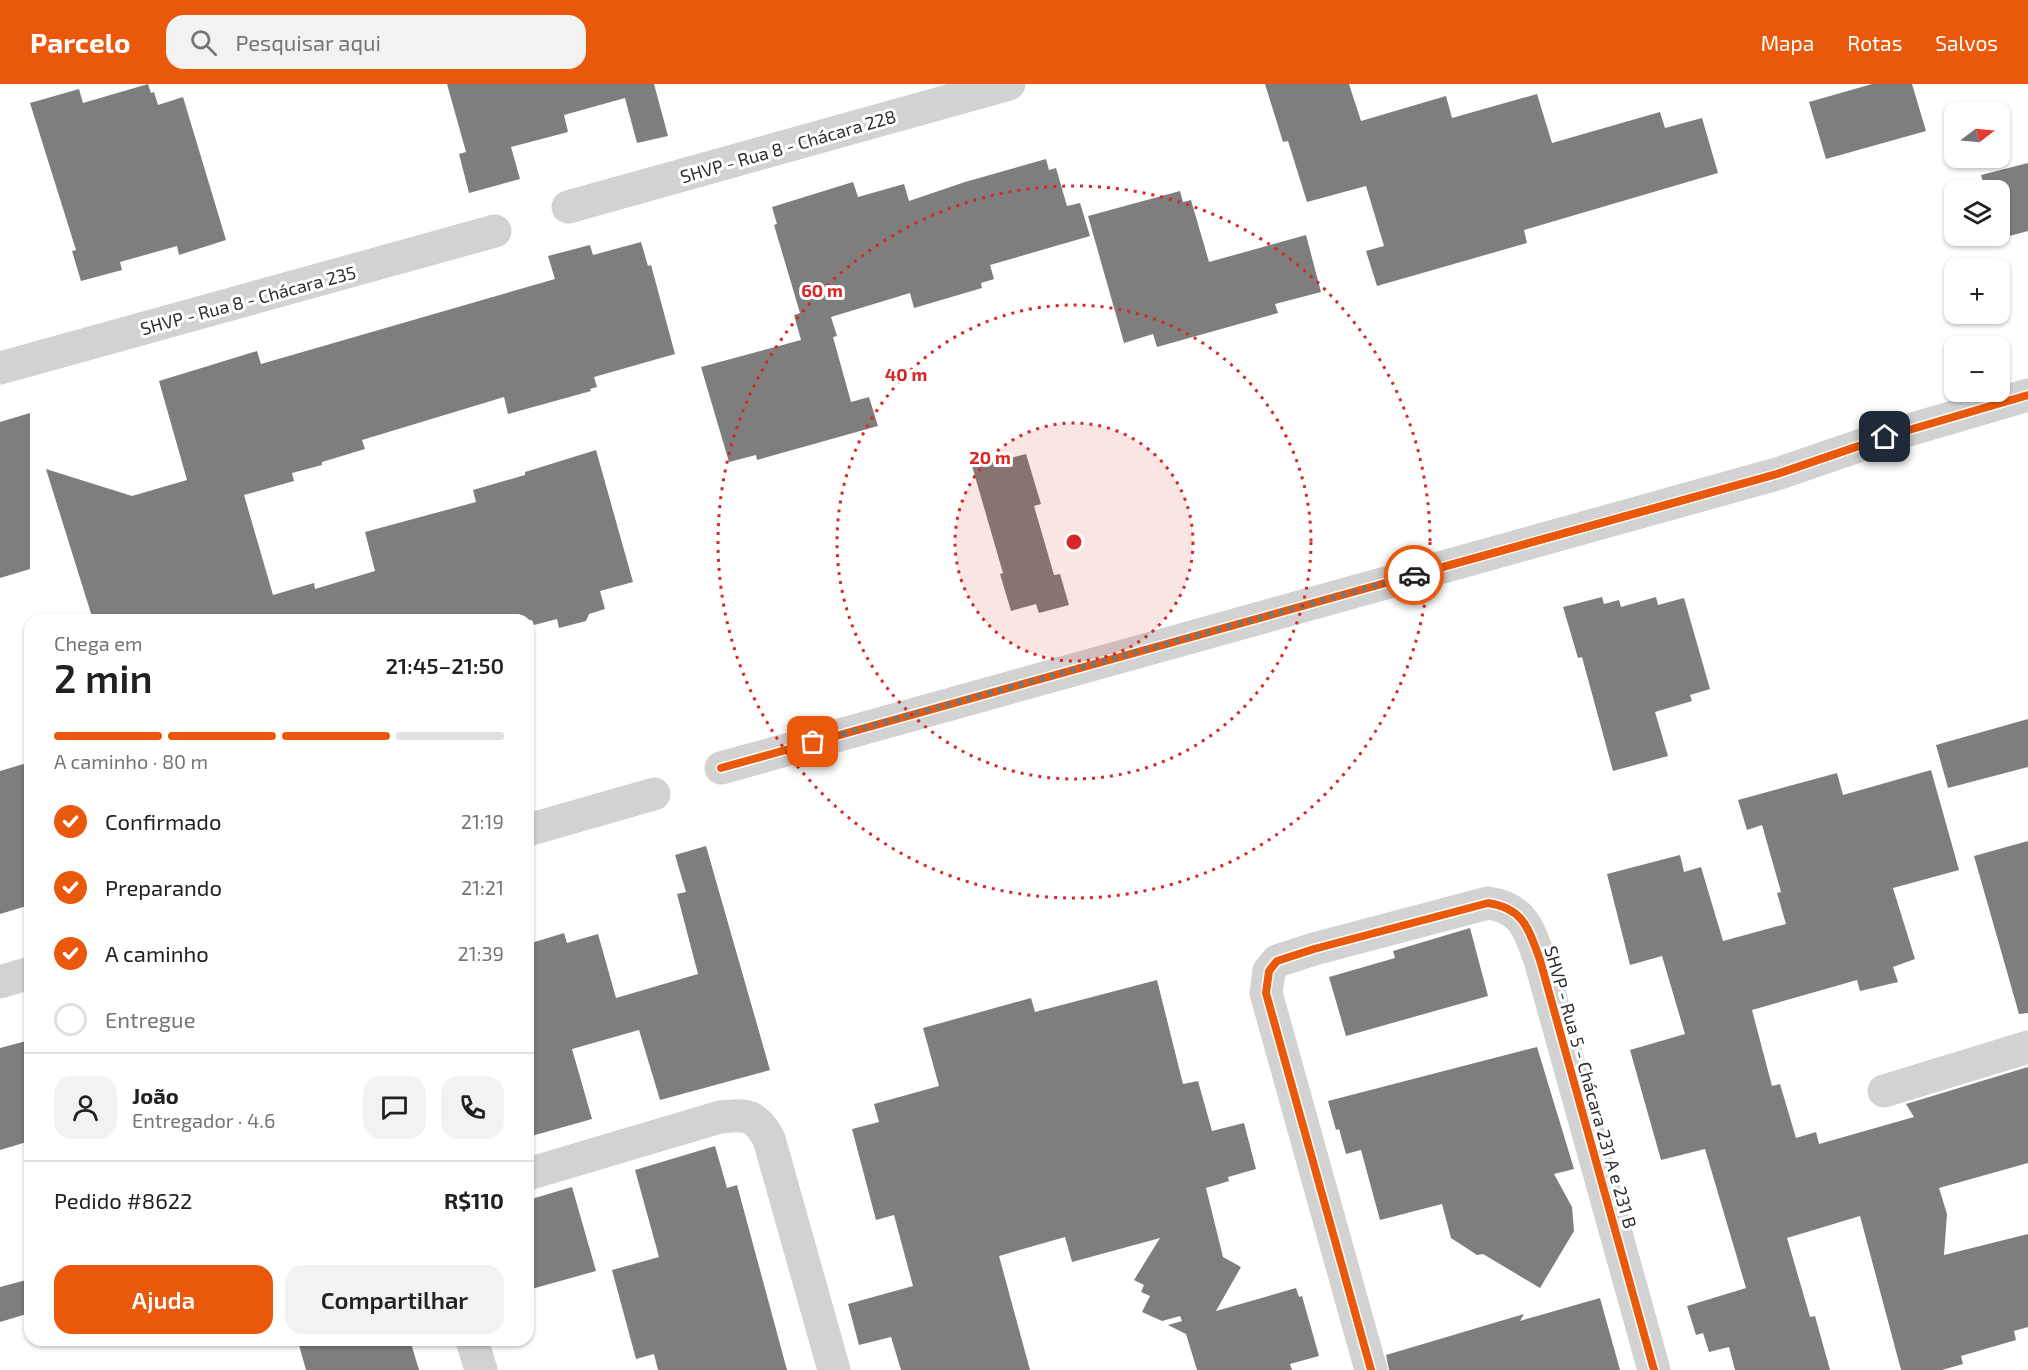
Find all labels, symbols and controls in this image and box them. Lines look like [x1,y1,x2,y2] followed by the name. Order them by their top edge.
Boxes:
[166,15,586,69] search box
[30,25,130,59] text: Parcelo
[187,26,220,59] icon: search
[235,29,381,55] text: Pesquisar aqui
[1761,30,1814,55] text: Mapa
[1847,30,1902,55] text: Rotas
[1935,30,1998,55] text: Salvos
[1944,102,2010,168] north arrow
[1944,102,2010,402] map controls
[678,105,898,187] street label: SHVP - Rua 8 - Chácara 228
[1944,180,2010,246] button: layers
[1944,258,2010,324] button: +
[138,261,358,339] street label: SHVP - Rua 8 - Chácara 235
[801,279,843,301] text: 60 m
[1944,336,2010,402] button: −
[885,363,927,385] text: 40 m
[1859,411,1910,462] pin
[1868,420,1901,453] icon: home
[969,446,1011,468] text: 20 m
[1064,532,1084,552] centre of rings
[1384,545,1444,605] courier
[1398,559,1431,592] icon: car
[54,631,143,655] text: Chega em
[385,652,504,678] text: 21:45–21:50
[54,654,153,701] text: 2 min
[787,716,838,767] pin
[796,725,829,758] icon: bag
[54,749,208,773] text: A caminho · 80 m
[54,805,87,838] icon: check
[105,808,221,834] text: Confirmado
[461,809,504,833] text: 21:19
[54,871,87,904] icon: check
[105,874,222,900] text: Preparando
[461,875,504,899] text: 21:21
[54,937,87,970] icon: check
[105,940,209,966] text: A caminho
[458,941,504,965] text: 21:39
[1540,943,1642,1231] street label: SHVP - Rua 5 - Chácara 231 A e 231 B
[105,1006,195,1032] text: Entregue
[54,1076,117,1139] button: person
[363,1076,426,1139] button: chat
[441,1076,504,1139] button: phone
[132,1082,179,1108] text: João
[132,1108,275,1132] text: Entregador · 4.6
[54,1187,192,1213] text: Pedido #8622
[444,1187,504,1213] text: R$110
[54,1265,273,1334] button: Ajuda
[285,1265,504,1334] button: Compartilhar

